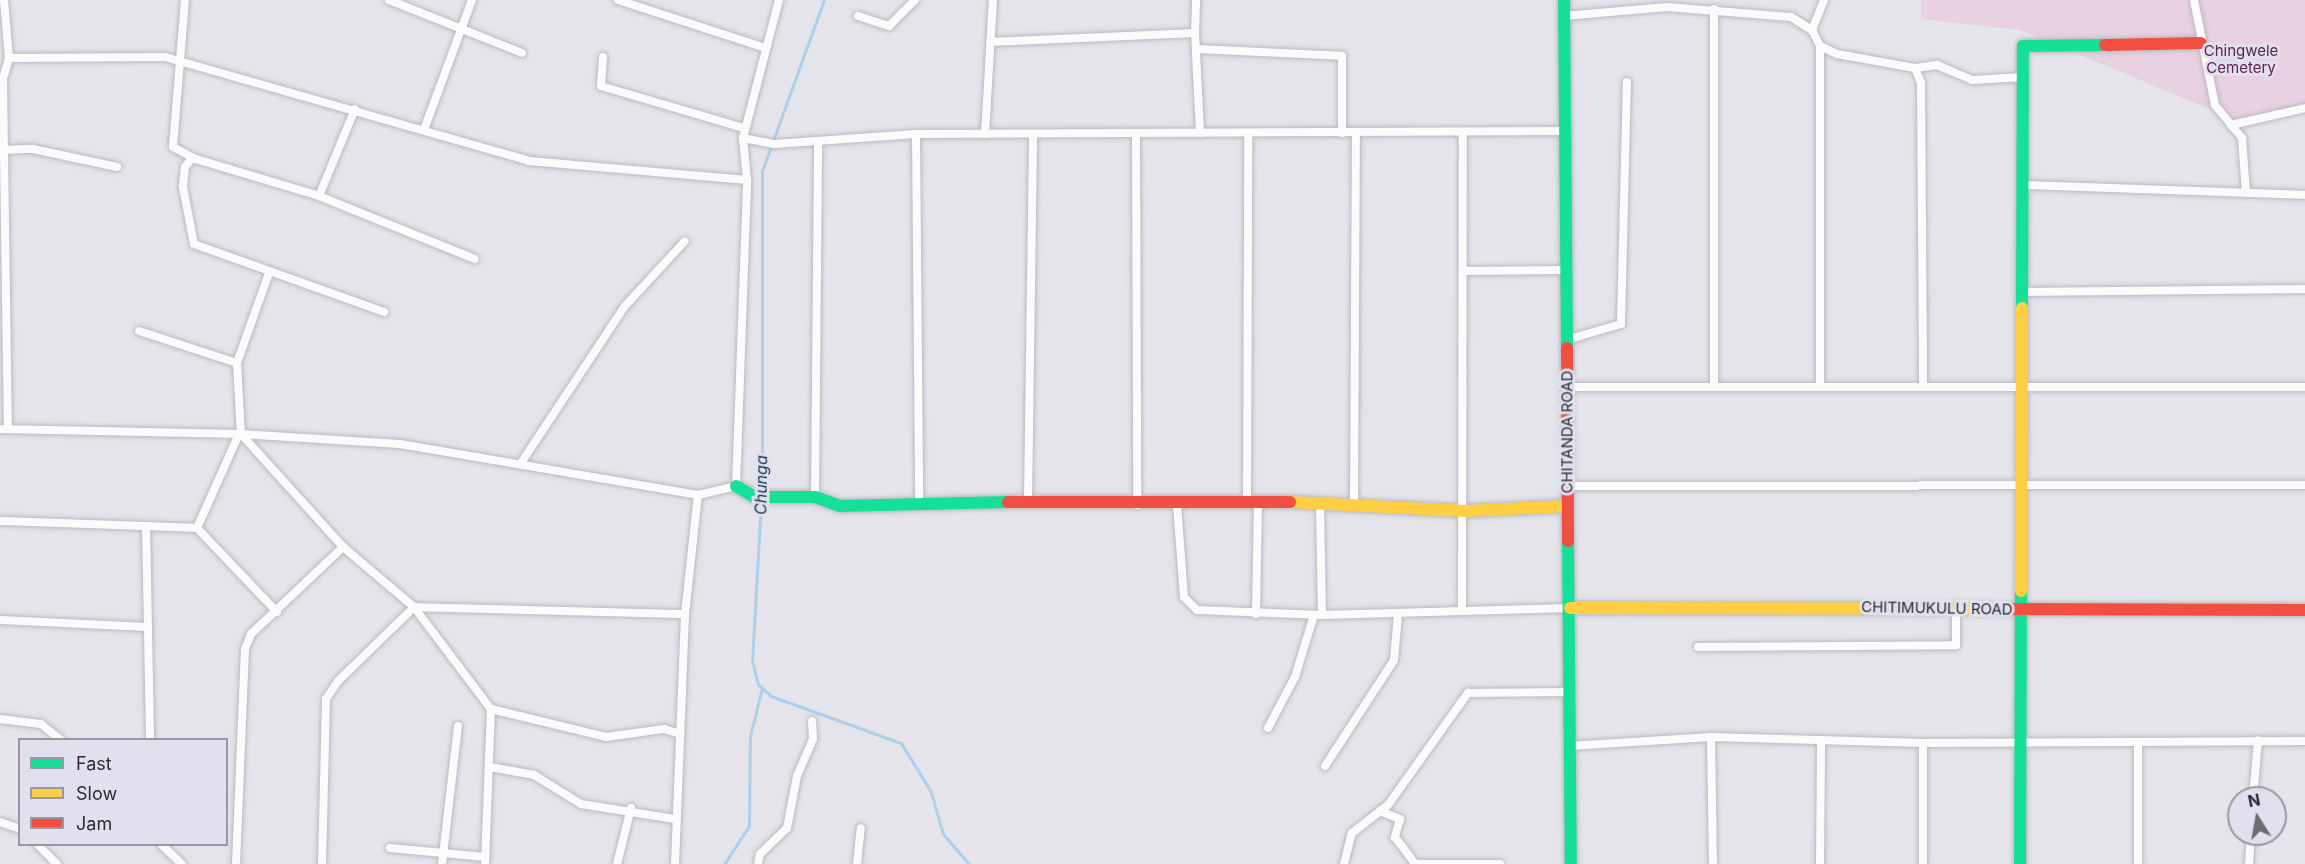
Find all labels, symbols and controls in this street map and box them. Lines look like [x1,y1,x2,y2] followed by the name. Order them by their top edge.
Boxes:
[2204,41,2278,76] park label: Chingwele Cemetery
[1558,371,1576,493] street label: CHITANDA ROAD
[751,455,771,515] water label: Chunga
[1861,598,2013,618] street label: CHITIMUKULU ROAD
[18,738,228,846] legend
[76,753,112,774] text: Fast
[76,783,117,804] text: Slow
[2227,786,2287,846] north arrow
[2246,789,2262,811] text: N
[76,813,112,834] text: Jam

